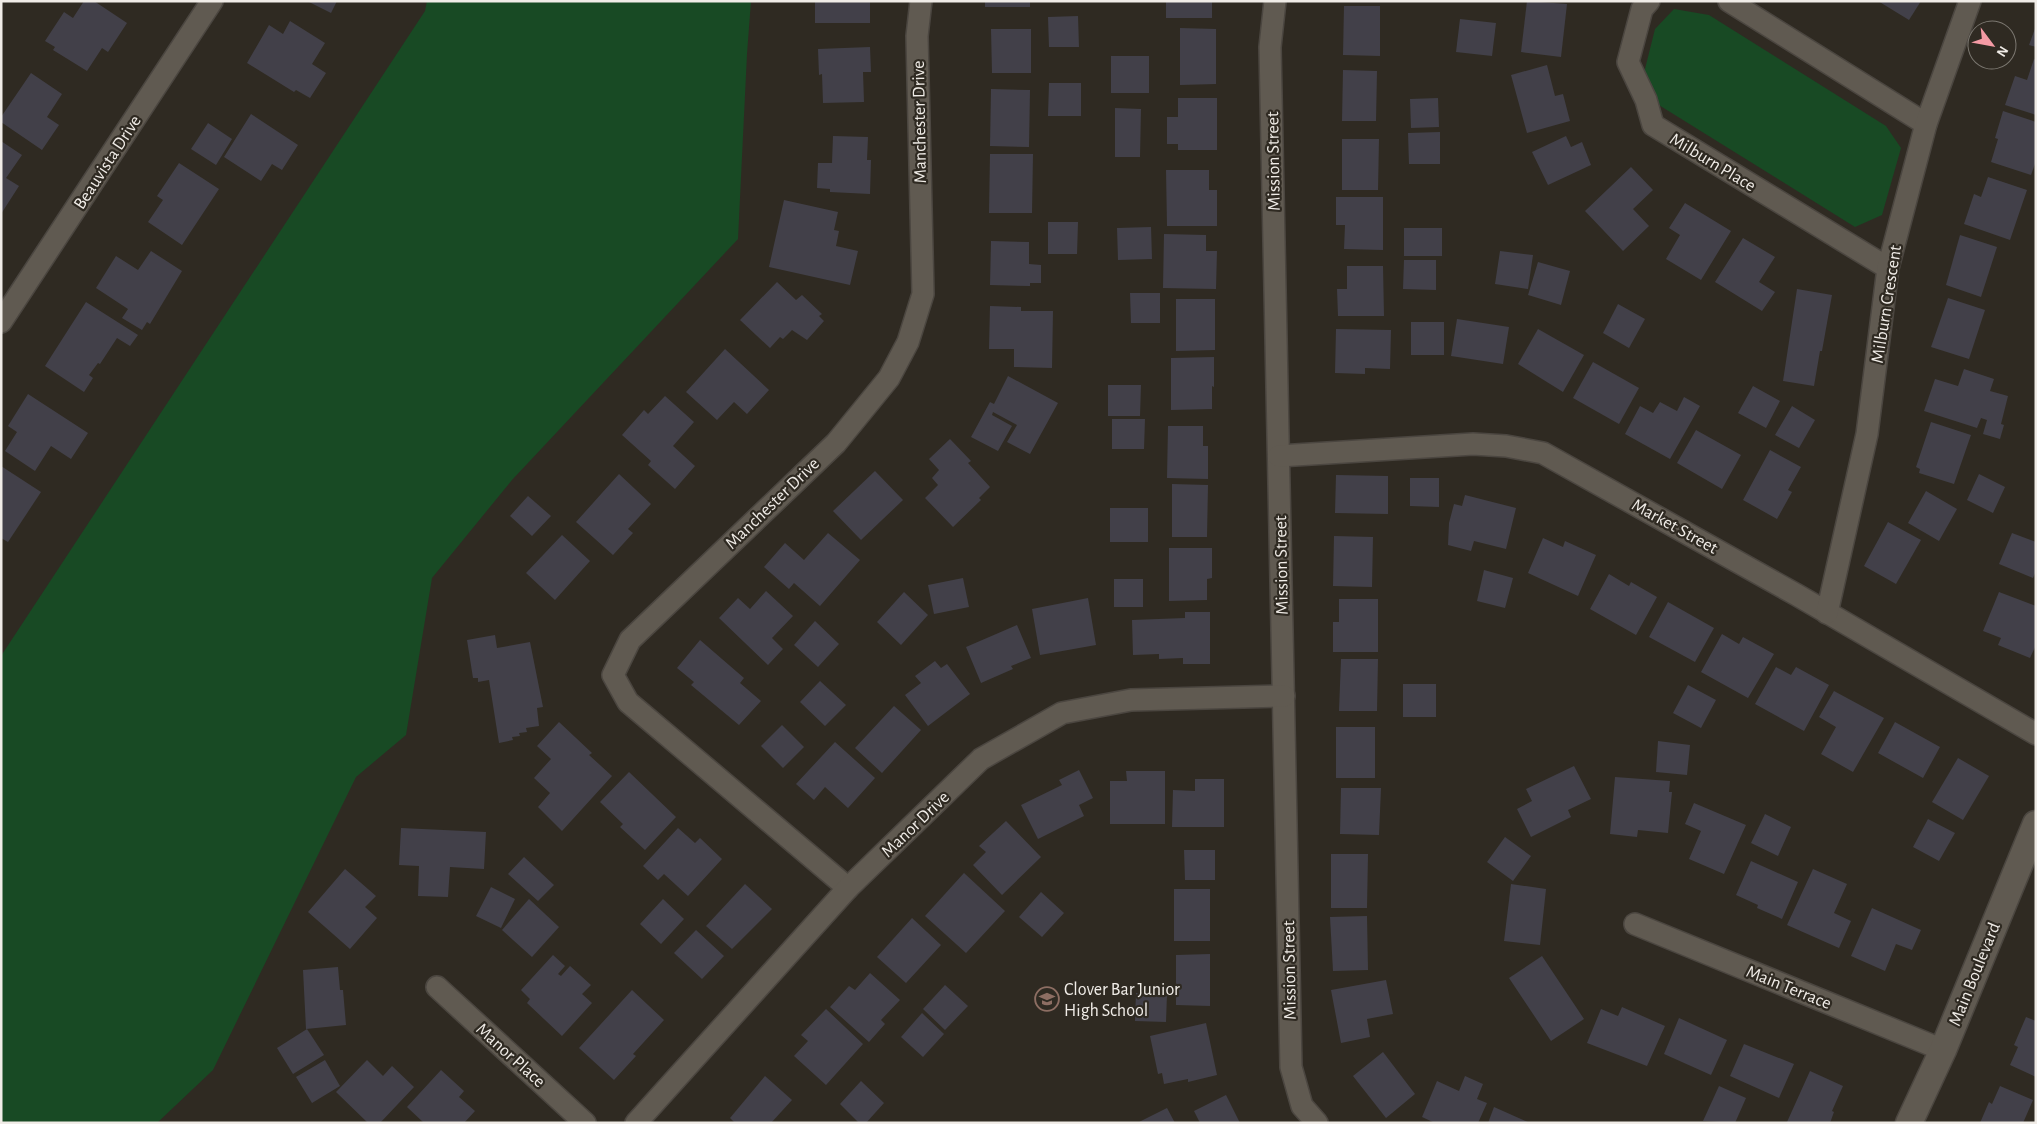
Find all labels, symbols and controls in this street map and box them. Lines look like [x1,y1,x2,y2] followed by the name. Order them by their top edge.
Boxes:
[1967,20,2017,70] north arrow
[1994,44,2011,59] text: N
[910,60,930,183] street label: Manchester Drive
[1264,111,1284,211] street label: Mission Street
[71,112,145,213] street label: Beauvista Drive
[1666,130,1759,195] street label: Milburn Place
[1869,244,1905,365] street label: Milburn Crescent
[722,455,823,553] street label: Manchester Drive
[1628,496,1721,558] street label: Market Street
[1272,515,1292,615] street label: Mission Street
[878,788,953,861] street label: Manor Drive
[1280,920,1300,1020] street label: Mission Street
[1946,920,2004,1029] street label: Main Boulevard
[1744,963,1834,1013] street label: Main Terrace
[1064,981,1180,1020] place label: Clover Bar Junior High School
[1034,986,1060,1012] school or university icon: Clover Bar Junior High School
[472,1020,548,1091] street label: Manor Place

